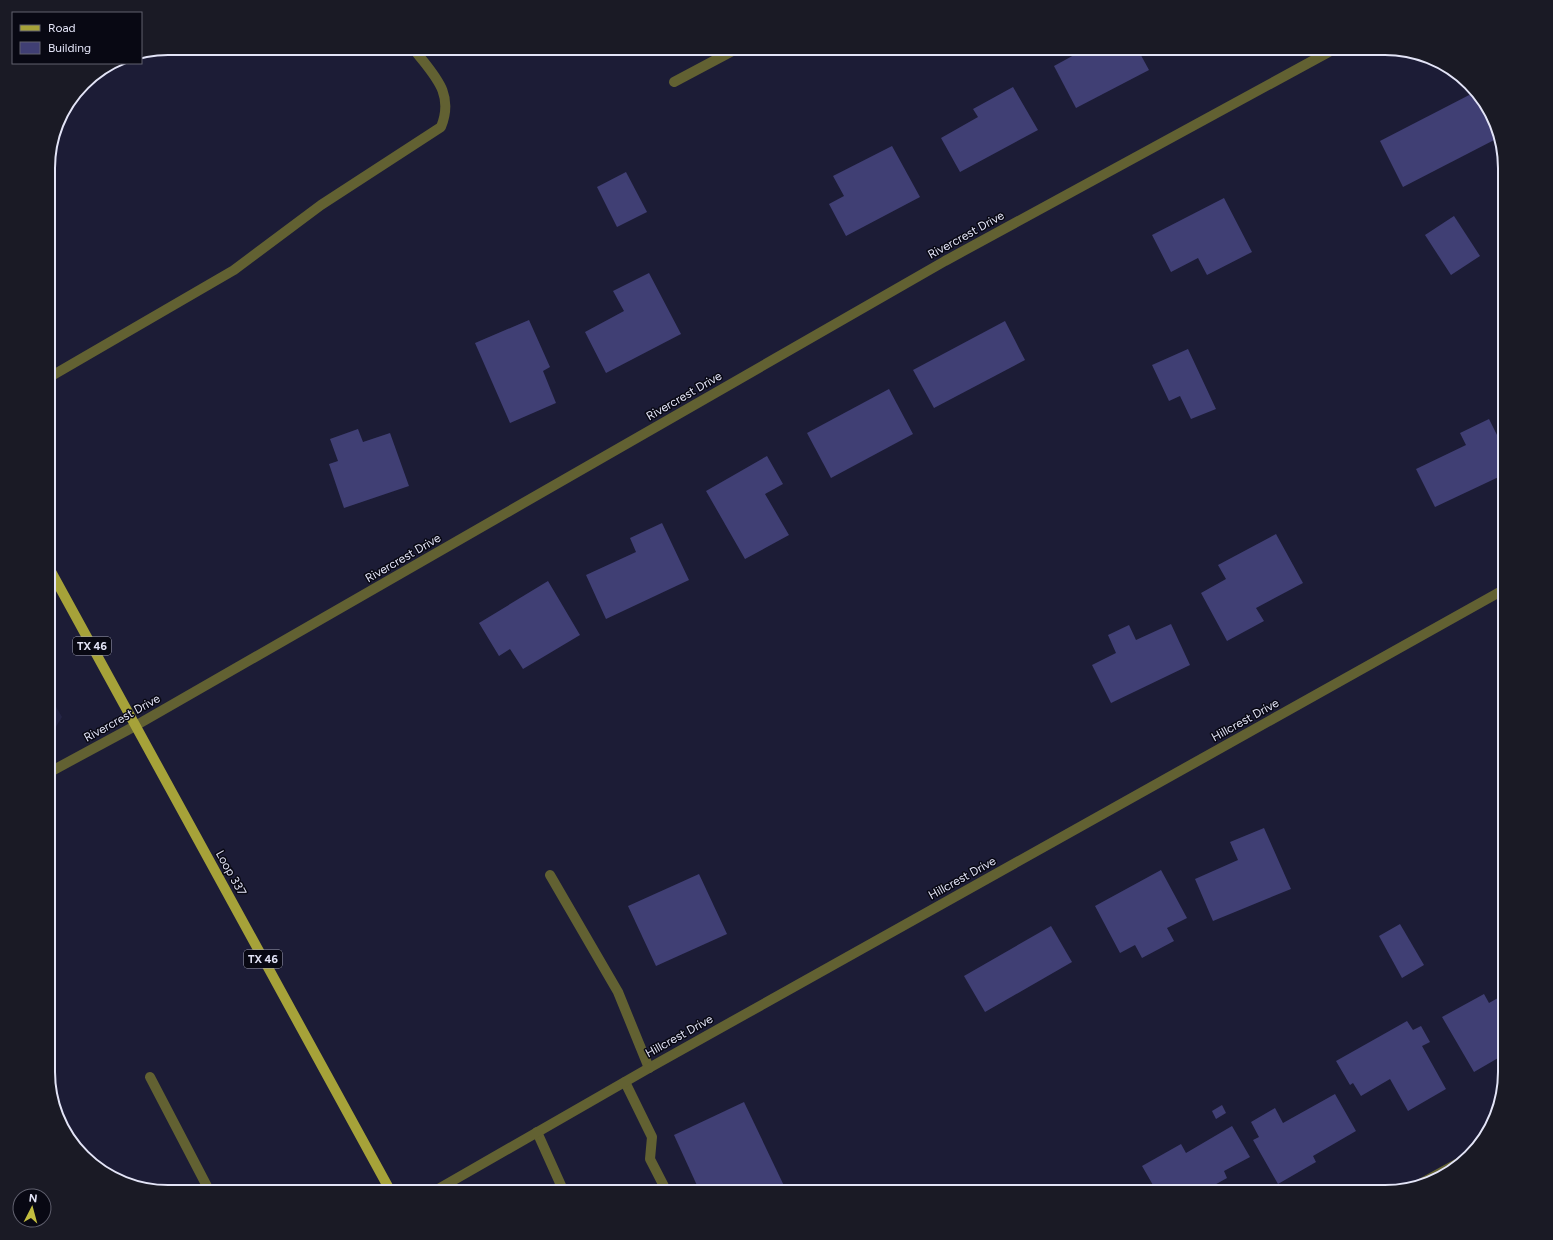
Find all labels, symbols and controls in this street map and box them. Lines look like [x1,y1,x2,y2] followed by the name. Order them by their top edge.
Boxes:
[12,12,142,64] legend
[48,21,76,35] text: Road
[48,41,91,55] text: Building
[925,208,1007,262] street label: Rivercrest Drive
[644,368,725,423] street label: Rivercrest Drive
[363,530,444,585] street label: Rivercrest Drive
[73,637,111,655] road number: TX 46
[81,691,163,745] street label: Rivercrest Drive
[1209,695,1282,744] street label: Hillcrest Drive
[213,848,249,899] street label: Loop 337
[926,853,999,902] street label: Hillcrest Drive
[244,950,282,968] road number: TX 46
[643,1011,716,1060] street label: Hillcrest Drive
[12,1188,52,1228] north arrow
[28,1192,38,1205] text: N

